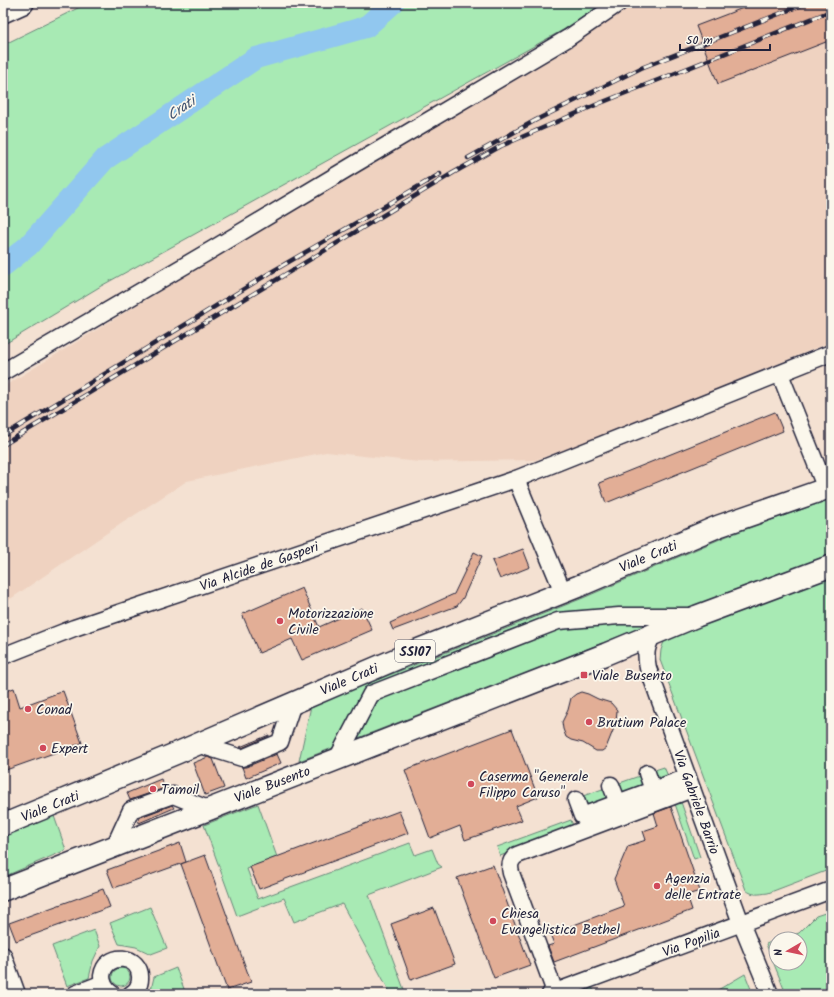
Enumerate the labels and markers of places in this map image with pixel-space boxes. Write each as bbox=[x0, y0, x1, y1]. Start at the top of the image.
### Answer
place label: Motorizzazione Civile bbox=[288, 603, 374, 641]
marker: Motorizzazione Civile bbox=[275, 616, 285, 626]
place label: Viale Busento bbox=[592, 665, 672, 687]
marker: Viale Busento bbox=[579, 670, 589, 680]
place label: Conad bbox=[36, 699, 73, 721]
marker: Conad bbox=[23, 704, 33, 714]
place label: Brutium Palace bbox=[597, 712, 687, 734]
marker: Brutium Palace bbox=[584, 717, 594, 727]
place label: Expert bbox=[51, 738, 89, 760]
marker: Expert bbox=[38, 743, 48, 753]
place label: Caserma "Generale Filippo Caruso" bbox=[479, 766, 589, 804]
place label: Tamoil bbox=[161, 779, 200, 801]
marker: Caserma "Generale Filippo Caruso" bbox=[466, 779, 476, 789]
marker: Tamoil bbox=[148, 784, 158, 794]
place label: Agenzia delle Entrate bbox=[665, 868, 742, 906]
marker: Agenzia delle Entrate bbox=[652, 881, 662, 891]
place label: Chiesa Evangelistica Bethel bbox=[501, 903, 620, 941]
marker: Chiesa Evangelistica Bethel bbox=[488, 916, 498, 926]

